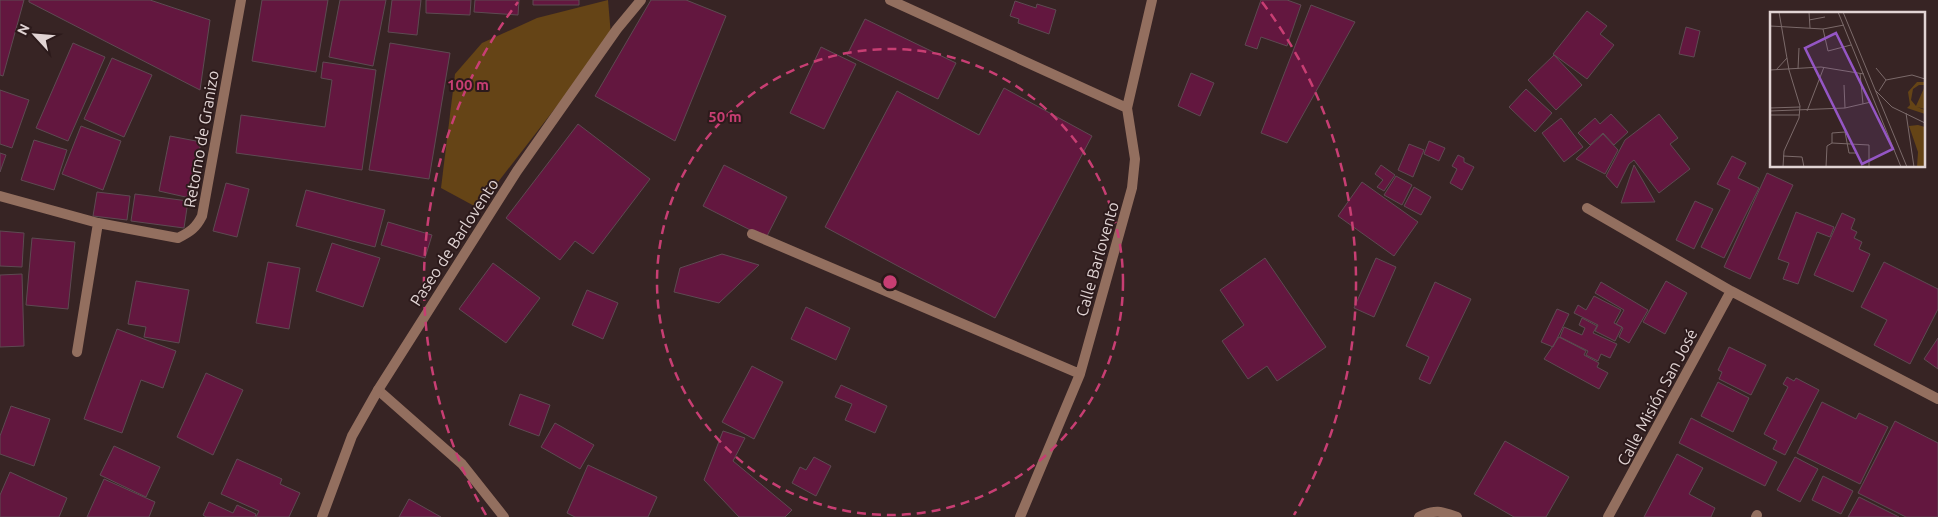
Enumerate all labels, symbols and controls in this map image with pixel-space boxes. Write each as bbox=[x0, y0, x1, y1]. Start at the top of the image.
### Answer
north arrow bbox=[10, 10, 60, 60]
inset map bbox=[1770, 12, 1926, 168]
text: N bbox=[14, 21, 33, 38]
street label: Retorno de Granizo bbox=[180, 69, 222, 209]
text: 100 m bbox=[447, 76, 489, 93]
text: 50 m bbox=[708, 108, 742, 125]
street label: Paseo de Barlovento bbox=[406, 175, 502, 309]
street label: Calle Barlovento bbox=[1072, 200, 1122, 318]
centre of rings bbox=[881, 273, 899, 291]
street label: Calle Misión San José bbox=[1613, 326, 1701, 468]

